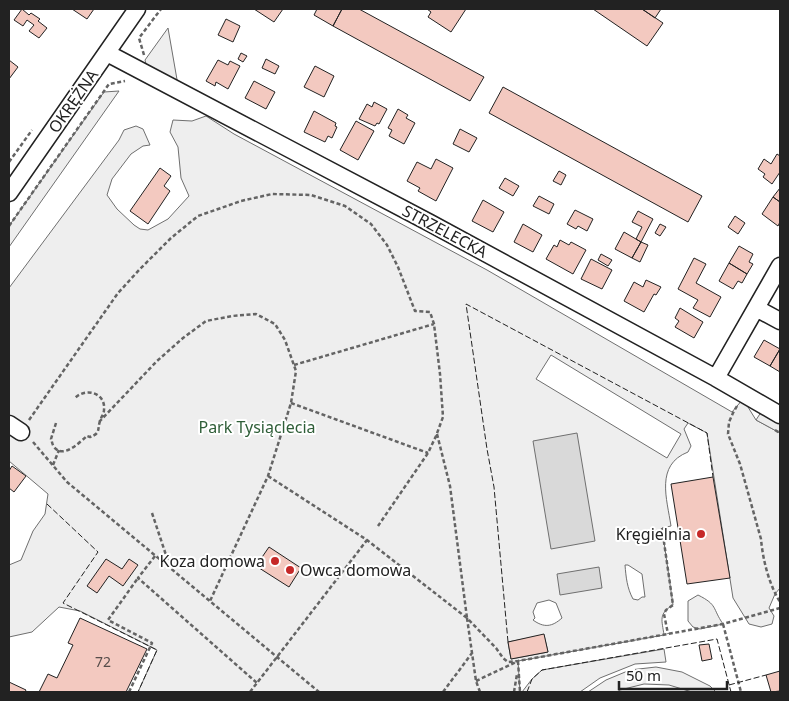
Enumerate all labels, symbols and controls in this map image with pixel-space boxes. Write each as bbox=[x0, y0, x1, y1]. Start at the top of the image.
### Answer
street label: OKRĘŻNA bbox=[43, 64, 103, 137]
street label: STRZELECKA bbox=[399, 199, 492, 263]
park label: Park Tysiąclecia bbox=[198, 416, 316, 438]
place label: Kręgielnia bbox=[616, 523, 691, 545]
marker: Kręgielnia bbox=[695, 528, 707, 540]
place label: Koza domowa bbox=[160, 550, 265, 572]
marker: Koza domowa bbox=[269, 555, 281, 567]
place label: Owca domowa bbox=[300, 559, 411, 581]
marker: Owca domowa bbox=[284, 564, 296, 576]
house number: 72 bbox=[95, 652, 111, 671]
scale bar bbox=[619, 658, 726, 690]
text: 50 m bbox=[626, 665, 661, 685]

